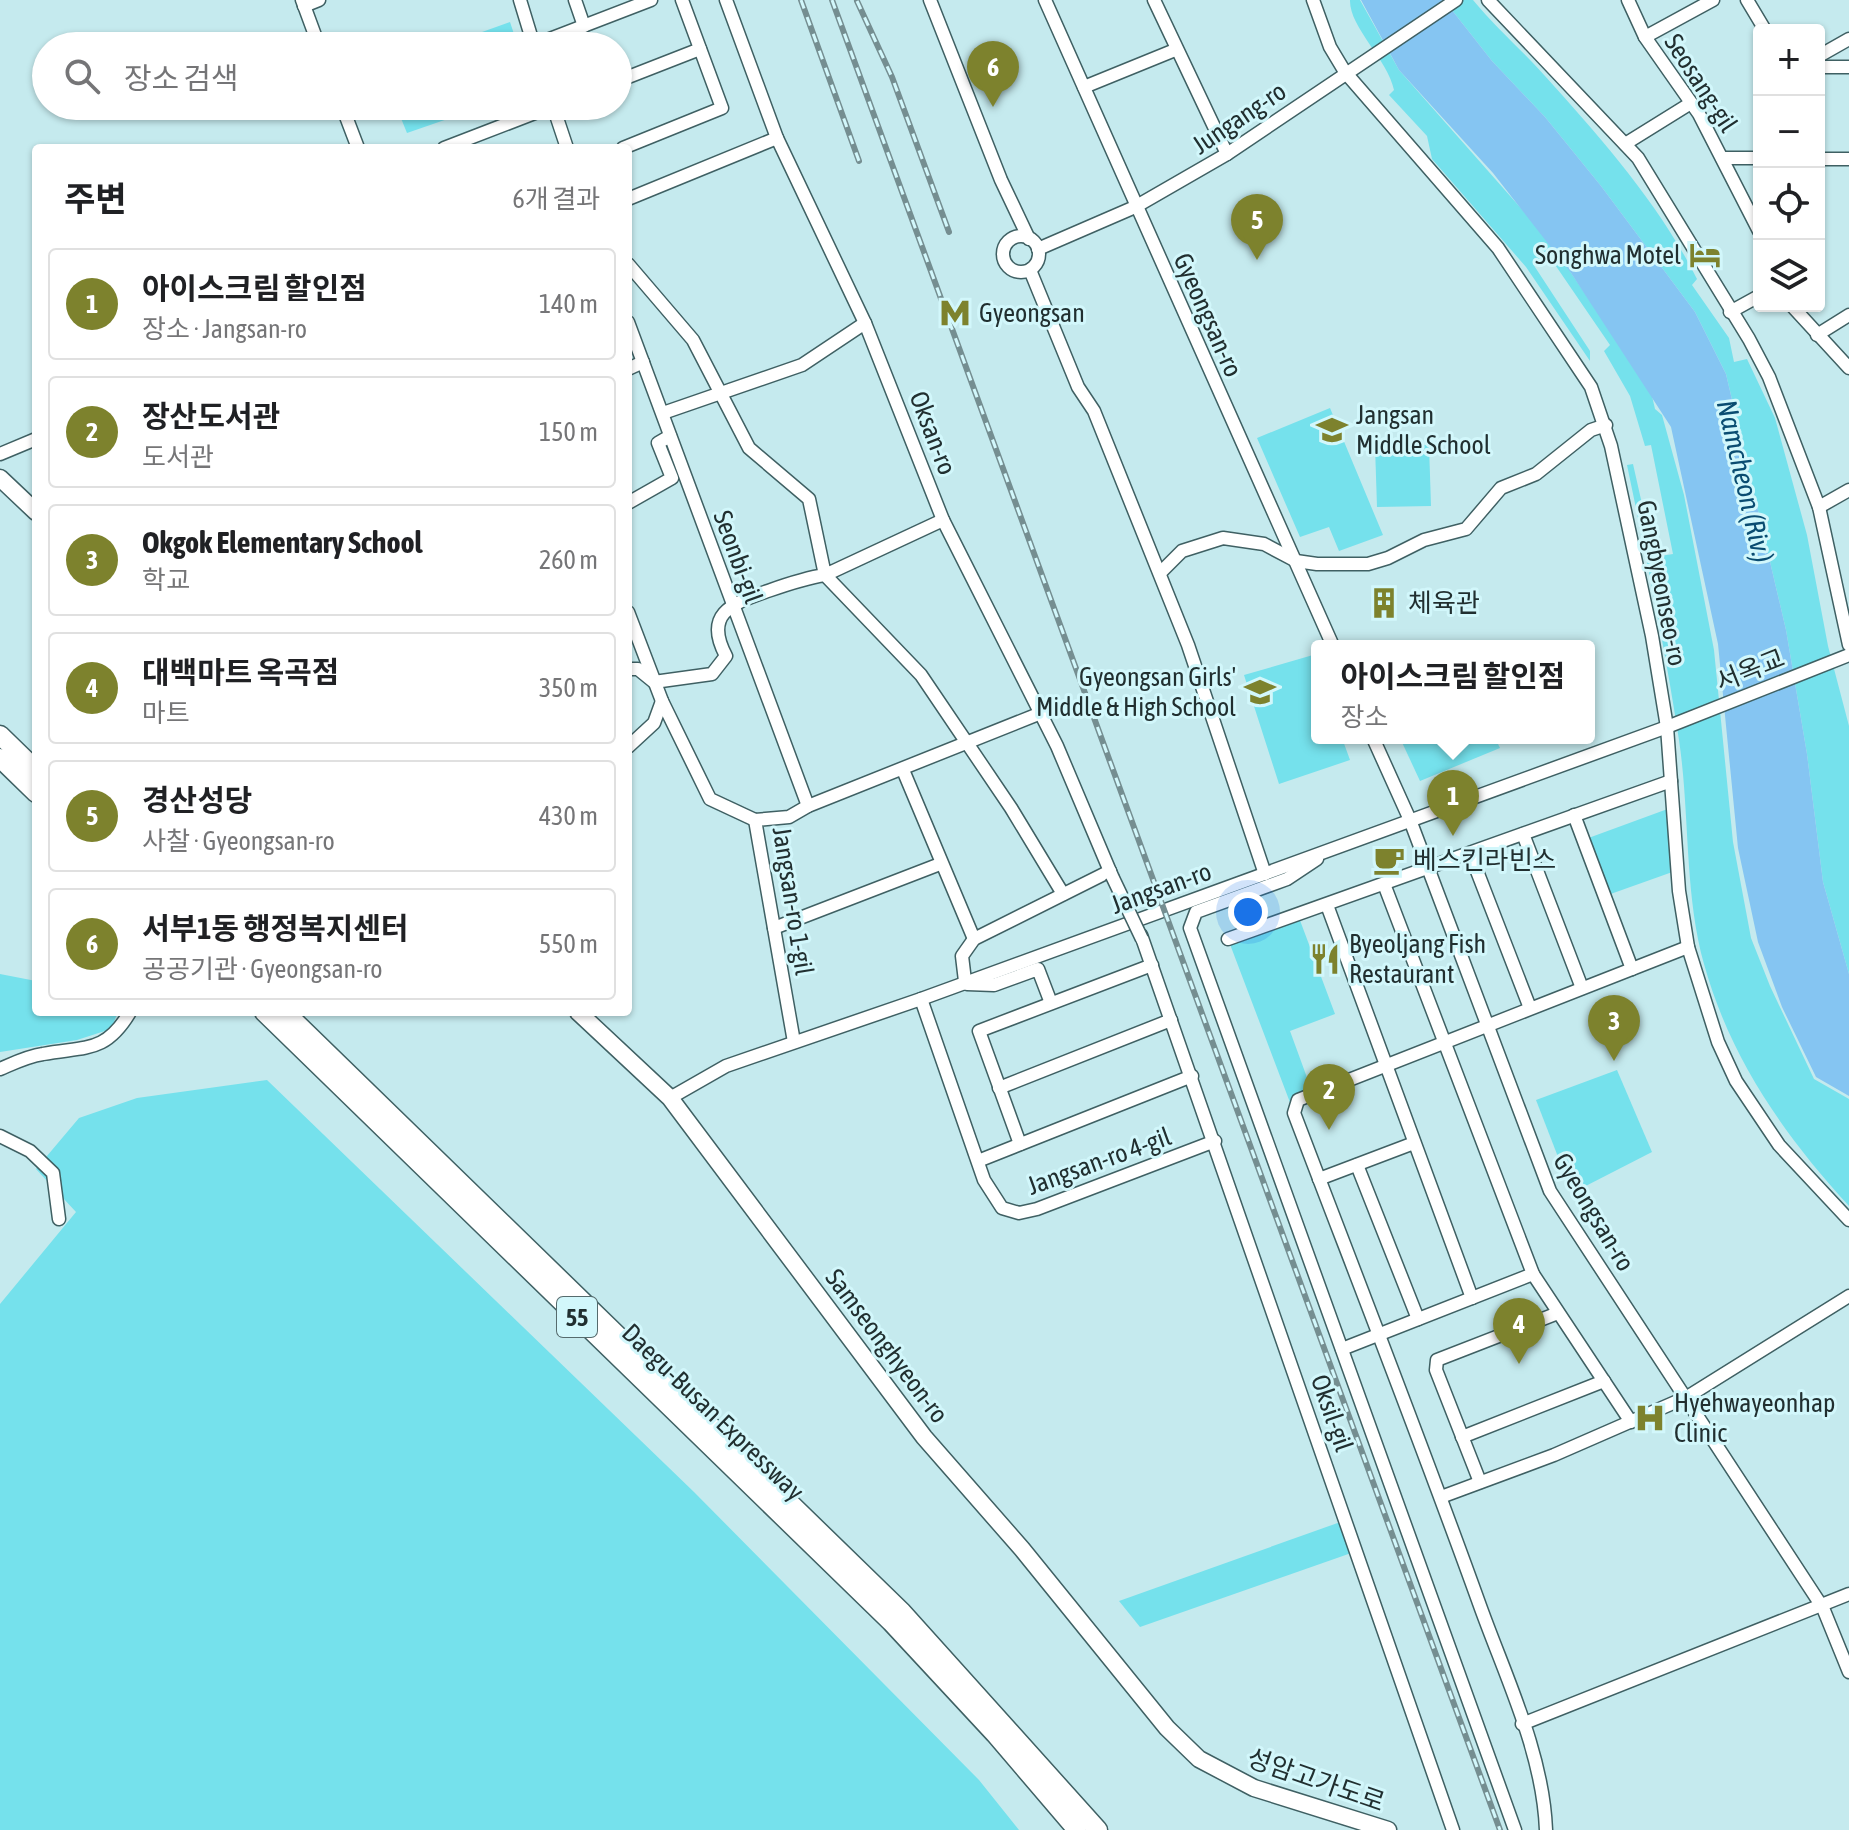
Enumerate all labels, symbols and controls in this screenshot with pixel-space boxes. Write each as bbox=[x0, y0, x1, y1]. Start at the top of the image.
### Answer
map controls bbox=[1753, 24, 1825, 312]
button: + bbox=[1753, 24, 1825, 96]
street label: Seosang-gil bbox=[1658, 29, 1744, 138]
search box bbox=[32, 32, 632, 120]
pin: 6 bbox=[967, 41, 1019, 107]
icon: search bbox=[60, 54, 104, 98]
text: 장소 검색 bbox=[124, 61, 239, 95]
street label: Jungang-ro bbox=[1186, 76, 1292, 160]
button: − bbox=[1753, 96, 1825, 168]
button: locate bbox=[1753, 168, 1825, 240]
text: 주변 bbox=[64, 179, 127, 218]
text: 6개 결과 bbox=[512, 184, 600, 214]
pin: 5 bbox=[1231, 194, 1283, 260]
hotel icon: Songhwa Motel bbox=[1688, 238, 1722, 272]
place label: Songhwa Motel bbox=[1535, 240, 1681, 270]
button: layers bbox=[1753, 240, 1825, 312]
street label: Gyeongsan-ro bbox=[1167, 249, 1249, 381]
text: 아이스크림 할인점 bbox=[142, 271, 367, 305]
text: 1 bbox=[86, 289, 98, 319]
text: 140 m bbox=[539, 289, 598, 319]
metro station icon: Gyeongsan bbox=[938, 296, 972, 330]
place label: Gyeongsan bbox=[979, 298, 1085, 328]
text: 장소 · Jangsan-ro bbox=[142, 314, 307, 344]
street label: Oksan-ro bbox=[903, 387, 963, 479]
water label: Namcheon (Riv.) bbox=[1711, 397, 1779, 565]
text: 장산도서관 bbox=[142, 399, 280, 433]
place label: Jangsan Middle School bbox=[1356, 400, 1491, 460]
school or university icon: Jangsan Middle School bbox=[1315, 413, 1349, 447]
text: 2 bbox=[86, 417, 98, 447]
text: 150 m bbox=[539, 417, 598, 447]
text: 도서관 bbox=[142, 442, 214, 472]
street label: Gangbyeonseo-ro bbox=[1631, 498, 1693, 668]
street label: Seonbi-gil bbox=[707, 507, 769, 607]
text: Okgok Elementary School bbox=[142, 525, 423, 559]
text: 3 bbox=[86, 545, 98, 575]
text: 260 m bbox=[539, 545, 598, 575]
text: 학교 bbox=[142, 565, 190, 595]
building icon: 체육관 bbox=[1367, 586, 1401, 620]
place label: 체육관 bbox=[1408, 588, 1480, 618]
popup bbox=[1311, 640, 1595, 744]
street label: 서옥교 bbox=[1711, 643, 1789, 697]
text: 대백마트 옥곡점 bbox=[142, 655, 339, 689]
text: 아이스크림 할인점 bbox=[1341, 659, 1565, 693]
place label: Gyeongsan Girls' Middle & High School bbox=[1036, 662, 1236, 722]
text: 4 bbox=[86, 673, 98, 703]
text: 350 m bbox=[539, 673, 598, 703]
school or university icon: Gyeongsan Girls' Middle & High School bbox=[1243, 675, 1277, 709]
text: 마트 bbox=[142, 698, 190, 728]
text: 장소 bbox=[1341, 702, 1388, 732]
pin: 1 bbox=[1427, 770, 1479, 836]
text: 경산성당 bbox=[142, 783, 252, 817]
text: 5 bbox=[86, 801, 98, 831]
text: 430 m bbox=[539, 801, 598, 831]
street label: Jangsan-ro 1-gil bbox=[766, 825, 820, 977]
text: 사찰 · Gyeongsan-ro bbox=[142, 826, 335, 856]
cafe icon: 베스킨라빈스 bbox=[1372, 843, 1406, 877]
place label: 베스킨라빈스 bbox=[1413, 845, 1557, 875]
street label: Jangsan-ro bbox=[1107, 856, 1215, 920]
your location bbox=[1228, 892, 1268, 932]
text: 서부1동 행정복지센터 bbox=[142, 911, 409, 945]
text: 6 bbox=[86, 929, 98, 959]
text: 550 m bbox=[539, 929, 598, 959]
place label: Byeoljang Fish Restaurant bbox=[1349, 929, 1486, 989]
restaurant icon: Byeoljang Fish Restaurant bbox=[1308, 942, 1342, 976]
text: 공공기관 · Gyeongsan-ro bbox=[142, 954, 383, 984]
pin: 3 bbox=[1588, 995, 1640, 1061]
pin: 2 bbox=[1303, 1064, 1355, 1130]
street label: Jangsan-ro 4-gil bbox=[1023, 1121, 1175, 1201]
street label: Gyeongsan-ro bbox=[1547, 1148, 1641, 1276]
street label: Samseonghyeon-ro bbox=[819, 1263, 955, 1429]
road number: 55 bbox=[557, 1297, 597, 1337]
pin: 4 bbox=[1493, 1298, 1545, 1364]
street label: Daegu-Busan Expressway bbox=[616, 1318, 810, 1507]
street label: Oksil-gil bbox=[1305, 1371, 1359, 1455]
place label: Hyehwayeonhap Clinic bbox=[1674, 1388, 1835, 1448]
hospital icon: Hyehwayeonhap Clinic bbox=[1633, 1401, 1667, 1435]
street label: 성암고가도로 bbox=[1243, 1742, 1389, 1818]

